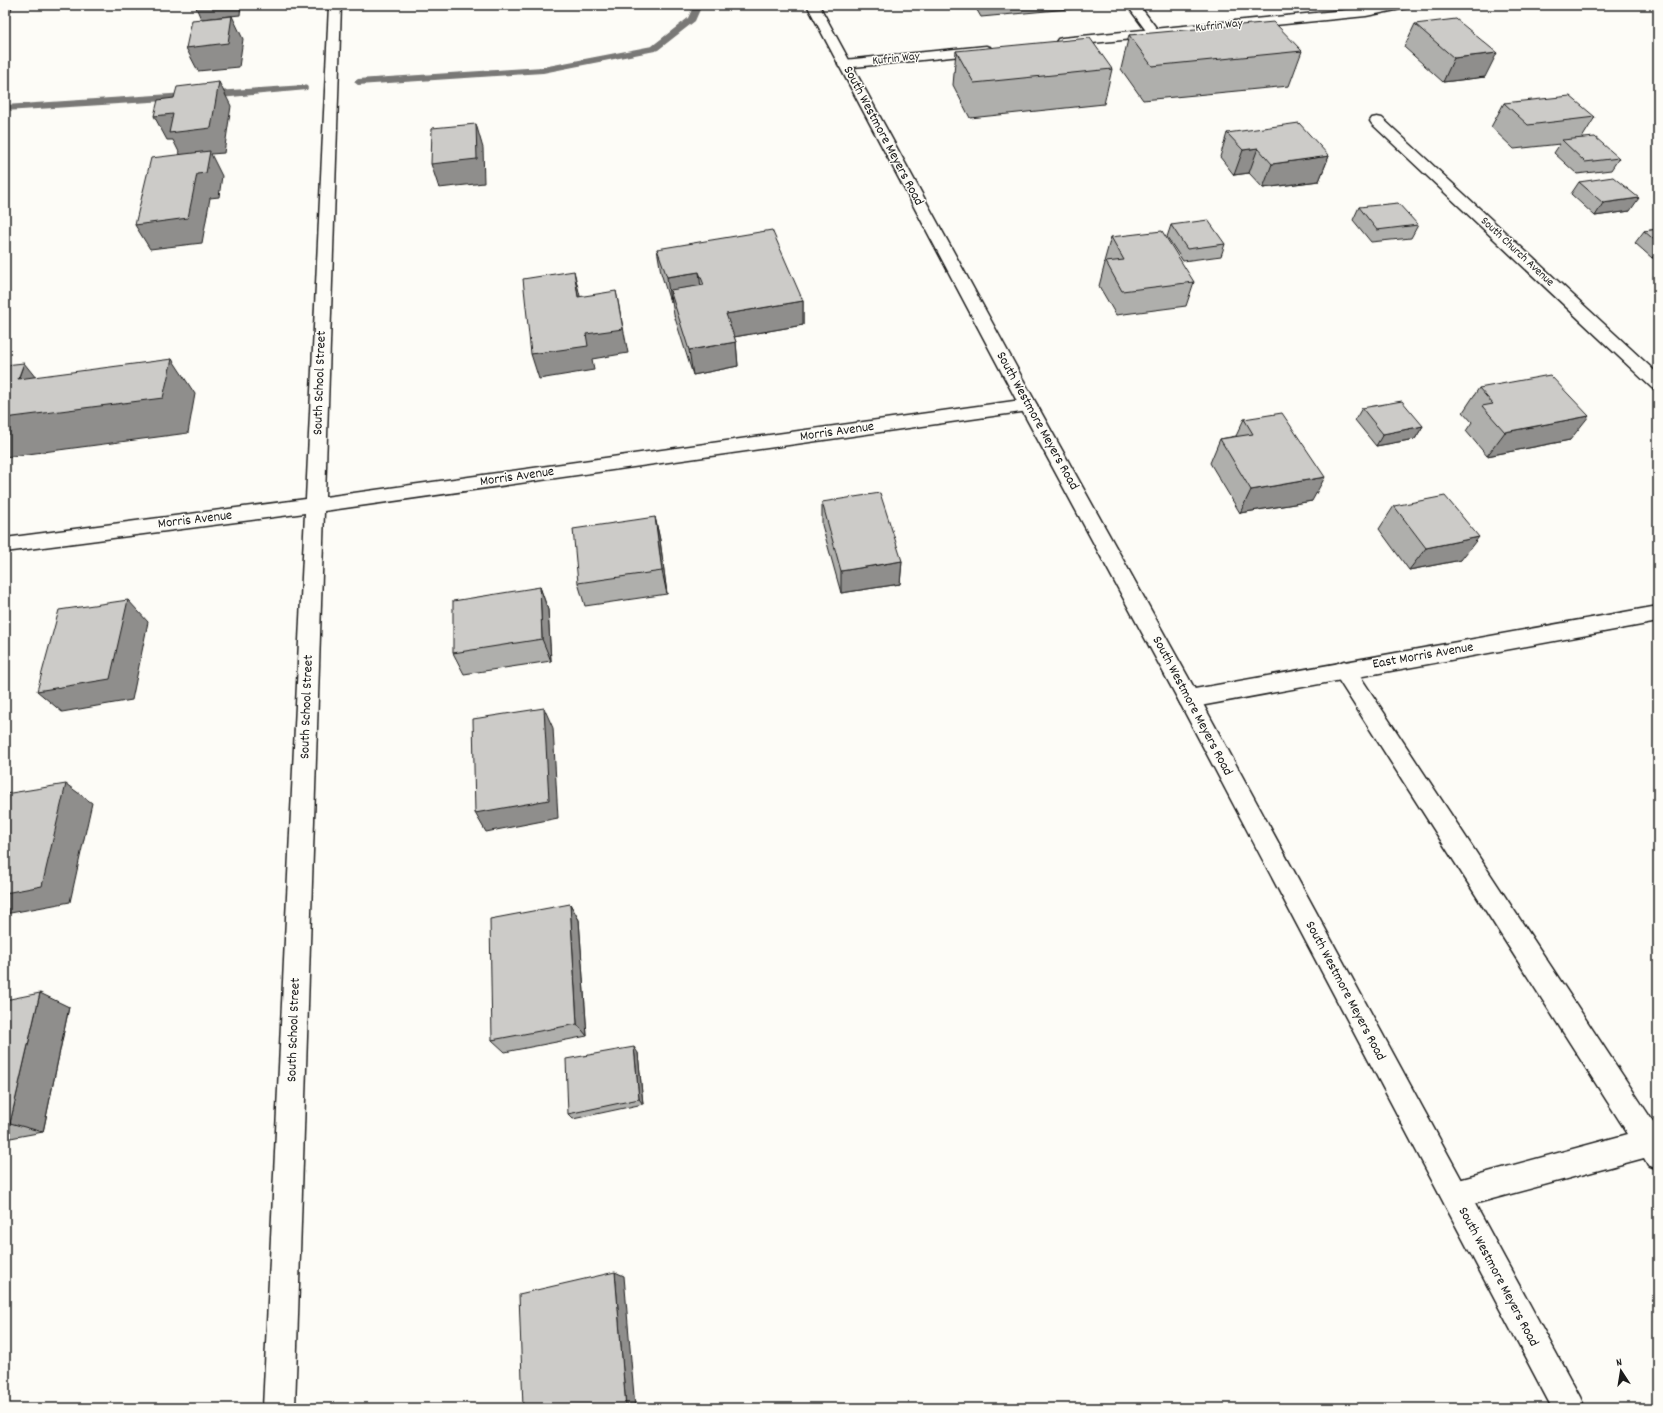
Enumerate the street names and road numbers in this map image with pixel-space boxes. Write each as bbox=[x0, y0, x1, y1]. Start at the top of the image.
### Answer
street label: Kufrin Way bbox=[1195, 15, 1245, 37]
street label: Kufrin Way bbox=[872, 48, 922, 70]
street label: South Westmore Meyers Road bbox=[838, 63, 928, 209]
street label: South Church Avenue bbox=[1476, 213, 1558, 291]
street label: South School Street bbox=[308, 330, 332, 436]
street label: South Westmore Meyers Road bbox=[991, 348, 1083, 494]
street label: Morris Avenue bbox=[799, 417, 875, 447]
street label: Morris Avenue bbox=[479, 462, 555, 492]
street label: Morris Avenue bbox=[157, 506, 233, 534]
street label: South Westmore Meyers Road bbox=[1147, 633, 1237, 779]
street label: East Morris Avenue bbox=[1371, 637, 1475, 675]
street label: South School Street bbox=[295, 654, 319, 760]
street label: South Westmore Meyers Road bbox=[1300, 918, 1390, 1064]
street label: South School Street bbox=[282, 977, 306, 1083]
street label: South Westmore Meyers Road bbox=[1453, 1204, 1543, 1350]

